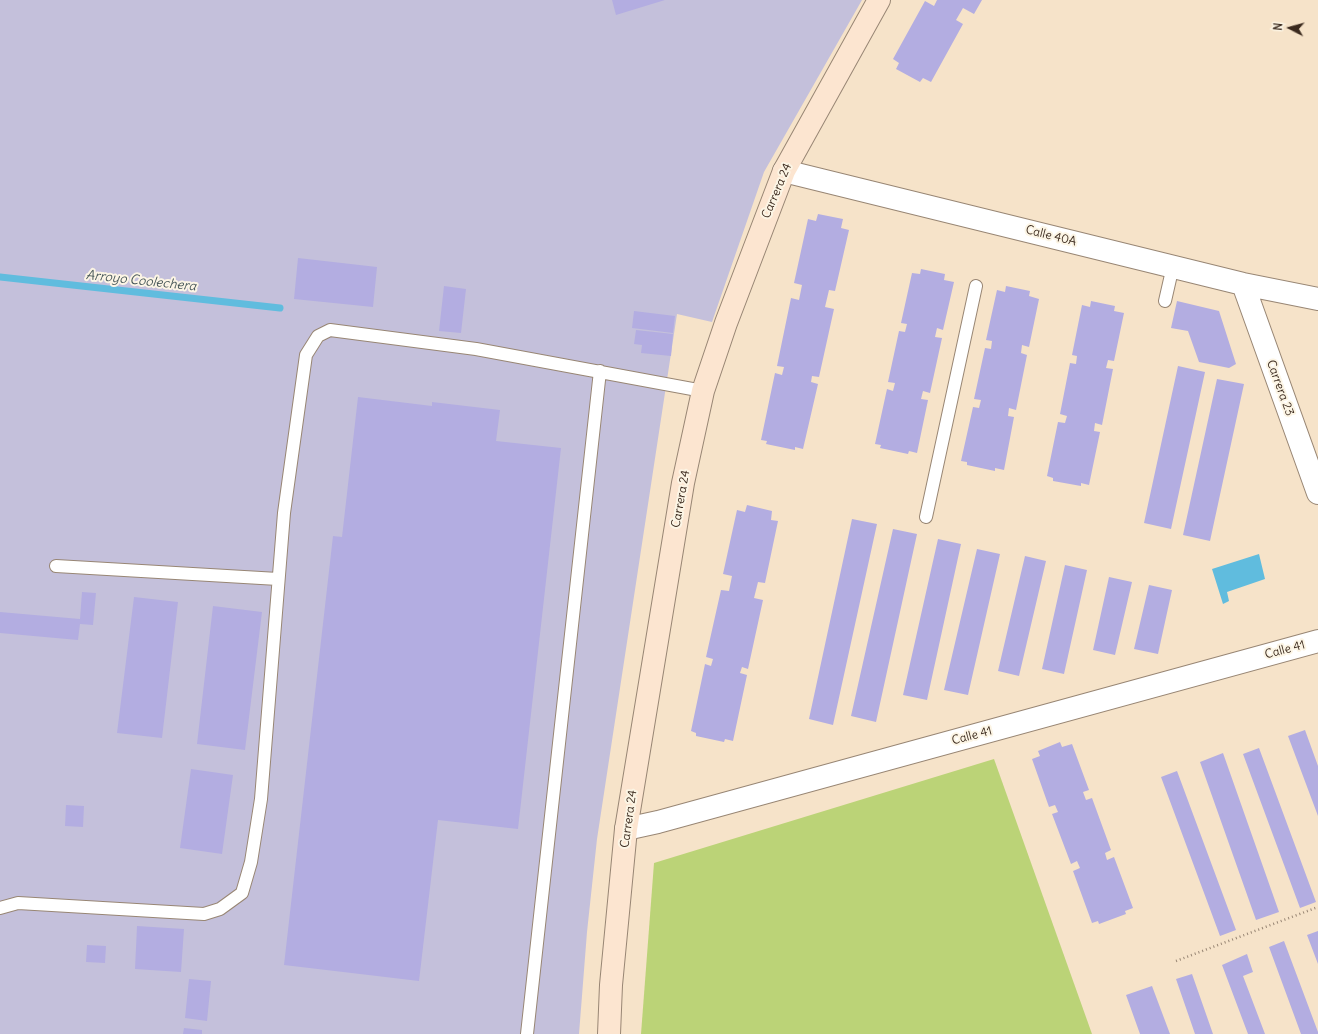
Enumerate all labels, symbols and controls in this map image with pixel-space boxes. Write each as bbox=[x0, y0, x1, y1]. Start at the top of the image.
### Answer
north arrow bbox=[1270, 8, 1310, 48]
text: N bbox=[1271, 22, 1285, 31]
street label: Carrera 24 bbox=[759, 161, 795, 221]
street label: Calle 40A bbox=[1024, 223, 1078, 249]
water label: Arroyo Coolechera bbox=[85, 267, 197, 295]
street label: Carrera 23 bbox=[1263, 358, 1297, 418]
street label: Carrera 24 bbox=[669, 469, 693, 529]
street label: Calle 41 bbox=[1263, 638, 1307, 662]
street label: Calle 41 bbox=[950, 724, 994, 748]
street label: Carrera 24 bbox=[618, 789, 640, 849]

